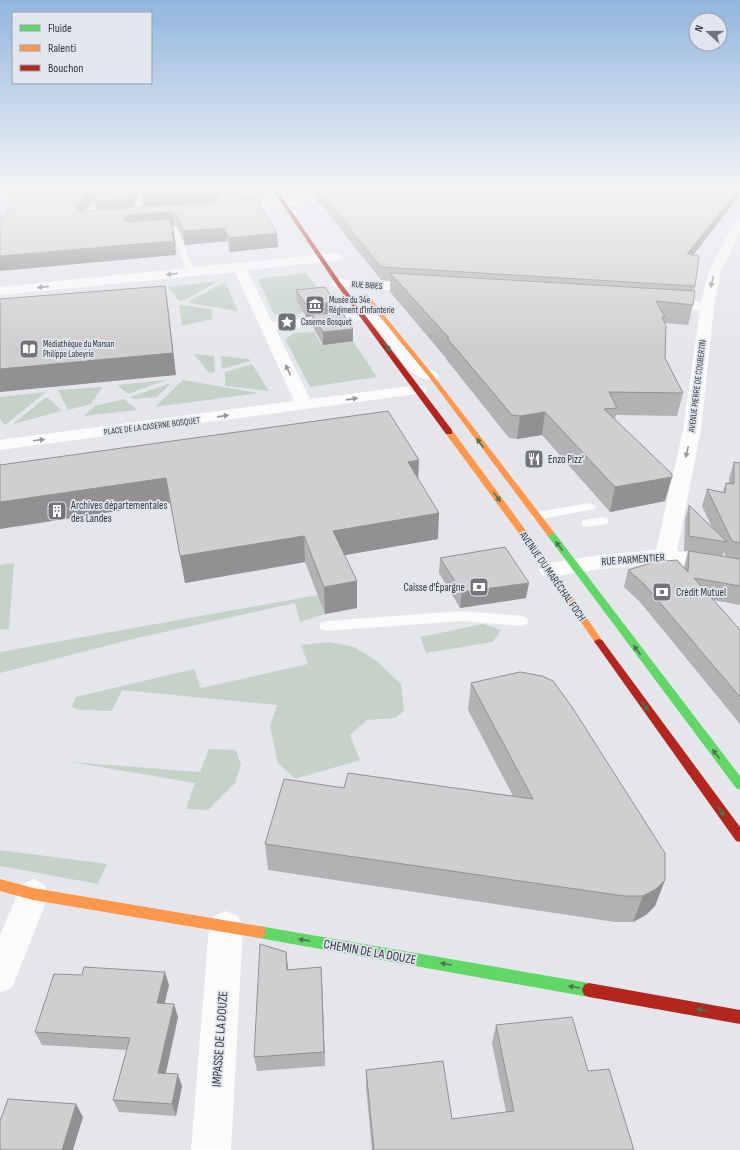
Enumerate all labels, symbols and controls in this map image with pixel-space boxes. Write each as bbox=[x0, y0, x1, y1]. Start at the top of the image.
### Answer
legend bbox=[12, 12, 152, 84]
north arrow bbox=[688, 12, 728, 52]
text: Fluide bbox=[48, 21, 72, 36]
text: N bbox=[692, 23, 706, 34]
text: Ralenti bbox=[48, 41, 76, 56]
text: Bouchon bbox=[48, 61, 83, 76]
one-way arrow bbox=[166, 271, 178, 277]
one-way arrow bbox=[709, 276, 715, 288]
street label: RUE BIBES bbox=[351, 279, 383, 292]
one-way arrow bbox=[36, 284, 49, 290]
museum icon: Musée du 34e Régiment d'Infanterie bbox=[304, 294, 326, 316]
place label: Musée du 34e Régiment d'Infanterie bbox=[329, 295, 395, 316]
place icon: Caserne Bosquet bbox=[276, 311, 298, 333]
place label: Caserne Bosquet bbox=[301, 317, 352, 328]
library icon: Médiathèque du Marsan Philippe Labeyrie bbox=[18, 338, 40, 360]
place label: Médiathèque du Marsan Philippe Labeyrie bbox=[43, 339, 114, 360]
street label: AVENUE PIERRE DE COUBERTIN bbox=[686, 339, 709, 434]
one-way arrow bbox=[382, 342, 391, 353]
one-way arrow bbox=[285, 364, 291, 375]
one-way arrow bbox=[346, 396, 358, 402]
one-way arrow bbox=[217, 413, 229, 419]
street label: PLACE DE LA CASERNE BOSQUET bbox=[103, 415, 201, 438]
one-way arrow bbox=[33, 437, 45, 443]
one-way arrow bbox=[476, 438, 484, 449]
one-way arrow bbox=[684, 446, 690, 458]
restaurant icon: Enzo Pizz' bbox=[523, 448, 545, 470]
place label: Enzo Pizz' bbox=[548, 453, 584, 466]
one-way arrow bbox=[493, 492, 501, 502]
place label: Archives départementales des Landes bbox=[70, 499, 167, 525]
building icon: Archives départementales des Landes bbox=[46, 500, 68, 522]
street label: AVENUE DU MARÉCHAL FOCH bbox=[516, 528, 588, 624]
one-way arrow bbox=[555, 541, 564, 552]
street label: RUE PARMENTIER bbox=[601, 551, 665, 568]
bank icon: Caisse d'Épargne bbox=[468, 576, 490, 598]
place label: Caisse d'Épargne bbox=[404, 581, 465, 594]
bank icon: Crédit Mutuel bbox=[651, 581, 673, 603]
place label: Crédit Mutuel bbox=[676, 586, 726, 599]
one-way arrow bbox=[633, 645, 642, 656]
one-way arrow bbox=[641, 700, 650, 711]
one-way arrow bbox=[712, 748, 721, 759]
one-way arrow bbox=[717, 806, 725, 816]
street label: CHEMIN DE LA DOUZE bbox=[322, 936, 417, 968]
one-way arrow bbox=[298, 937, 310, 943]
one-way arrow bbox=[440, 961, 452, 967]
one-way arrow bbox=[568, 984, 580, 990]
street label: IMPASSE DE LA DOUZE bbox=[209, 991, 231, 1087]
one-way arrow bbox=[696, 1007, 708, 1013]

